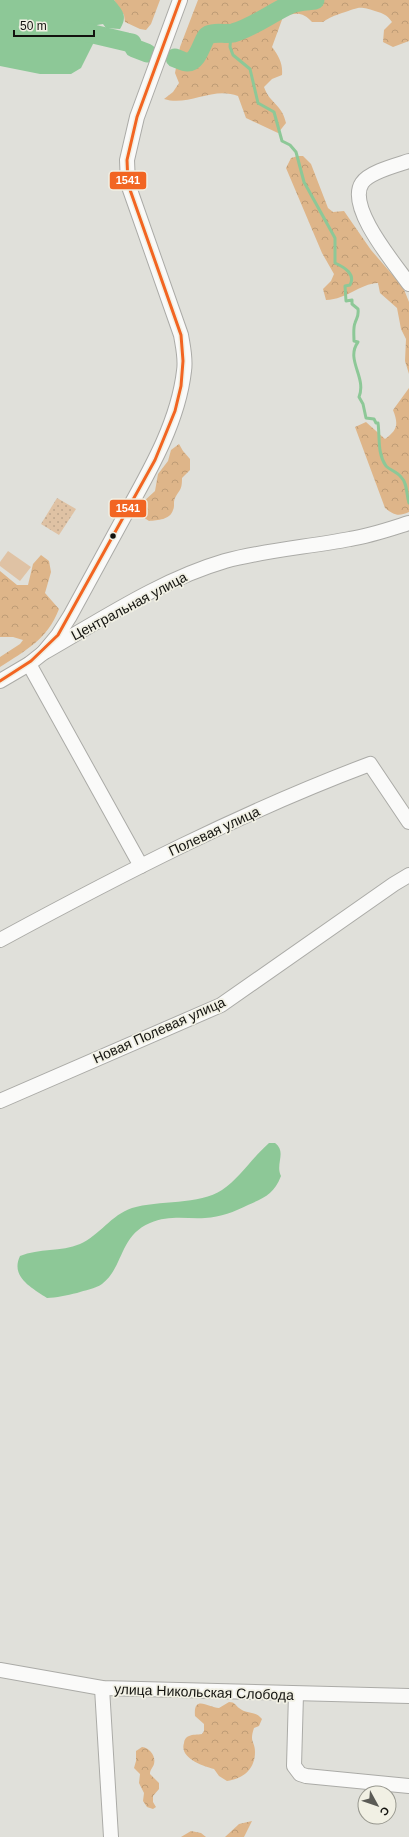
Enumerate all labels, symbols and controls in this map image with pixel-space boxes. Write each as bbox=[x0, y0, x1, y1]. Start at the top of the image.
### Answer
scale bar bbox=[14, 12, 94, 38]
text: 50 m bbox=[20, 19, 47, 33]
line badge: 1541 bbox=[109, 171, 147, 190]
text: 1541 bbox=[116, 174, 140, 186]
line badge: 1541 bbox=[109, 499, 147, 518]
text: 1541 bbox=[116, 502, 140, 514]
unlabelled marker bbox=[108, 531, 118, 541]
street label: Центральная улица bbox=[68, 569, 190, 643]
street label: Полевая улица bbox=[166, 803, 262, 859]
street label: Новая Полевая улица bbox=[90, 994, 228, 1066]
street label: улица Никольская Слобода bbox=[114, 1681, 294, 1703]
north arrow bbox=[357, 1785, 397, 1825]
text: С bbox=[377, 1805, 392, 1818]

